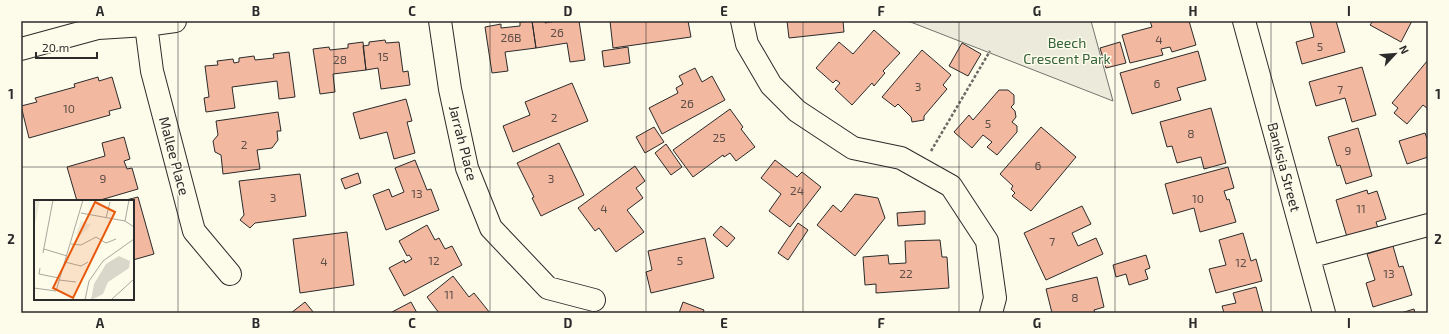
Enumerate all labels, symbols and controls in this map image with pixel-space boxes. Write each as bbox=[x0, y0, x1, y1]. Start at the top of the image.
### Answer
text: A bbox=[96, 3, 105, 19]
text: B bbox=[252, 3, 260, 19]
text: C bbox=[408, 3, 416, 19]
text: D bbox=[564, 3, 573, 19]
text: E bbox=[720, 3, 728, 19]
text: F bbox=[877, 3, 885, 19]
text: G bbox=[1033, 3, 1041, 19]
text: H bbox=[1189, 3, 1198, 19]
text: I bbox=[1347, 3, 1351, 19]
house number: 26 bbox=[550, 25, 564, 39]
house number: 26B bbox=[500, 30, 522, 44]
house number: 4 bbox=[1155, 32, 1163, 46]
scale bar bbox=[36, 34, 97, 60]
park label: Beech Crescent Park bbox=[1023, 34, 1111, 67]
north arrow bbox=[1375, 34, 1415, 74]
house number: 5 bbox=[1317, 39, 1323, 53]
text: 20 m bbox=[42, 40, 69, 54]
text: N bbox=[1397, 43, 1412, 56]
house number: 15 bbox=[377, 49, 389, 63]
house number: 28 bbox=[333, 52, 347, 66]
house number: 6 bbox=[1154, 76, 1161, 90]
house number: 3 bbox=[915, 79, 921, 93]
house number: 7 bbox=[1337, 82, 1343, 96]
text: 1 bbox=[8, 86, 14, 102]
text: 1 bbox=[1435, 86, 1441, 102]
house number: 26 bbox=[680, 96, 694, 110]
house number: 10 bbox=[63, 101, 75, 115]
street label: Jarrah Place bbox=[446, 103, 481, 182]
house number: 2 bbox=[551, 110, 558, 124]
street label: Mallee Place bbox=[156, 115, 193, 197]
house number: 5 bbox=[985, 116, 991, 130]
street label: Banksia Street bbox=[1264, 120, 1305, 213]
house number: 8 bbox=[1187, 126, 1195, 140]
house number: 25 bbox=[712, 130, 726, 144]
house number: 2 bbox=[241, 137, 248, 151]
house number: 9 bbox=[1345, 143, 1352, 157]
house number: 6 bbox=[1035, 158, 1042, 172]
house number: 9 bbox=[100, 171, 107, 185]
house number: 3 bbox=[548, 171, 554, 185]
house number: 24 bbox=[790, 183, 804, 197]
house number: 13 bbox=[411, 186, 423, 200]
house number: 3 bbox=[270, 190, 276, 204]
house number: 10 bbox=[1192, 191, 1204, 205]
inset map bbox=[34, 200, 134, 300]
house number: 4 bbox=[600, 201, 608, 215]
house number: 11 bbox=[1356, 201, 1366, 215]
text: 2 bbox=[7, 231, 15, 247]
text: 2 bbox=[1434, 231, 1442, 247]
house number: 7 bbox=[1049, 234, 1055, 248]
house number: 12 bbox=[428, 253, 440, 267]
house number: 5 bbox=[677, 253, 683, 267]
house number: 4 bbox=[320, 254, 328, 268]
house number: 12 bbox=[1235, 255, 1247, 269]
house number: 22 bbox=[899, 266, 913, 280]
house number: 13 bbox=[1383, 266, 1395, 280]
house number: 11 bbox=[444, 287, 454, 301]
house number: 8 bbox=[1071, 290, 1079, 304]
text: A bbox=[96, 315, 105, 331]
text: B bbox=[252, 315, 260, 331]
text: C bbox=[408, 315, 416, 331]
text: D bbox=[564, 315, 573, 331]
text: E bbox=[720, 315, 728, 331]
text: F bbox=[877, 315, 885, 331]
text: G bbox=[1033, 315, 1041, 331]
text: H bbox=[1189, 315, 1198, 331]
text: I bbox=[1347, 315, 1351, 331]

